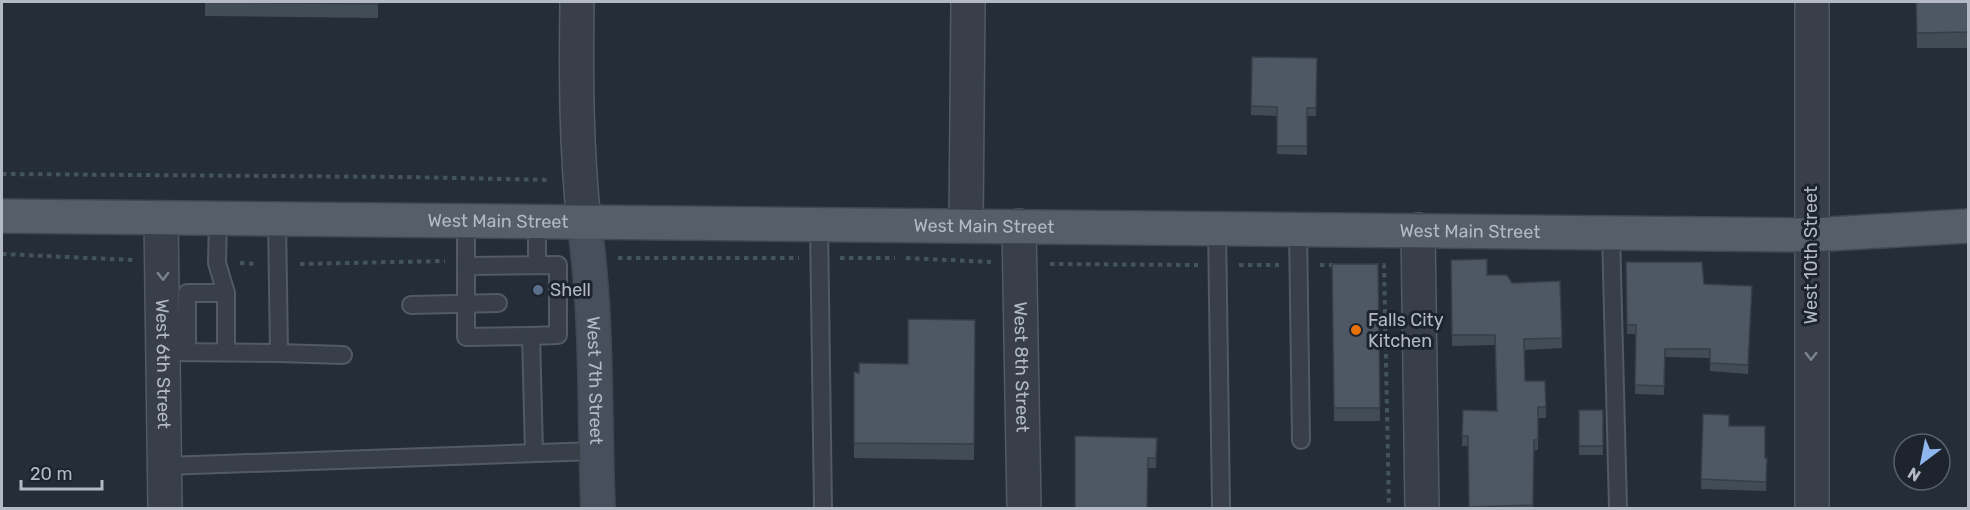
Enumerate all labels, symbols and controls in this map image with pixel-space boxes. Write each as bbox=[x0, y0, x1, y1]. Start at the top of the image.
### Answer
street label: West 10th Street bbox=[1800, 186, 1822, 324]
street label: West Main Street bbox=[427, 209, 568, 233]
street label: West Main Street bbox=[913, 215, 1054, 238]
street label: West Main Street bbox=[1399, 220, 1540, 243]
one-way arrow bbox=[156, 272, 169, 281]
place label: Shell bbox=[550, 279, 591, 301]
marker: Shell bbox=[531, 283, 545, 297]
street label: West 6th Street bbox=[151, 299, 175, 429]
street label: West 8th Street bbox=[1009, 301, 1034, 433]
place label: Falls City Kitchen bbox=[1368, 309, 1444, 352]
street label: West 7th Street bbox=[582, 316, 607, 445]
marker: Falls City Kitchen bbox=[1349, 323, 1363, 337]
one-way arrow bbox=[1805, 352, 1817, 361]
north arrow bbox=[1892, 432, 1952, 492]
scale bar bbox=[21, 453, 102, 491]
text: 20 m bbox=[30, 463, 72, 485]
text: N bbox=[1904, 463, 1924, 485]

